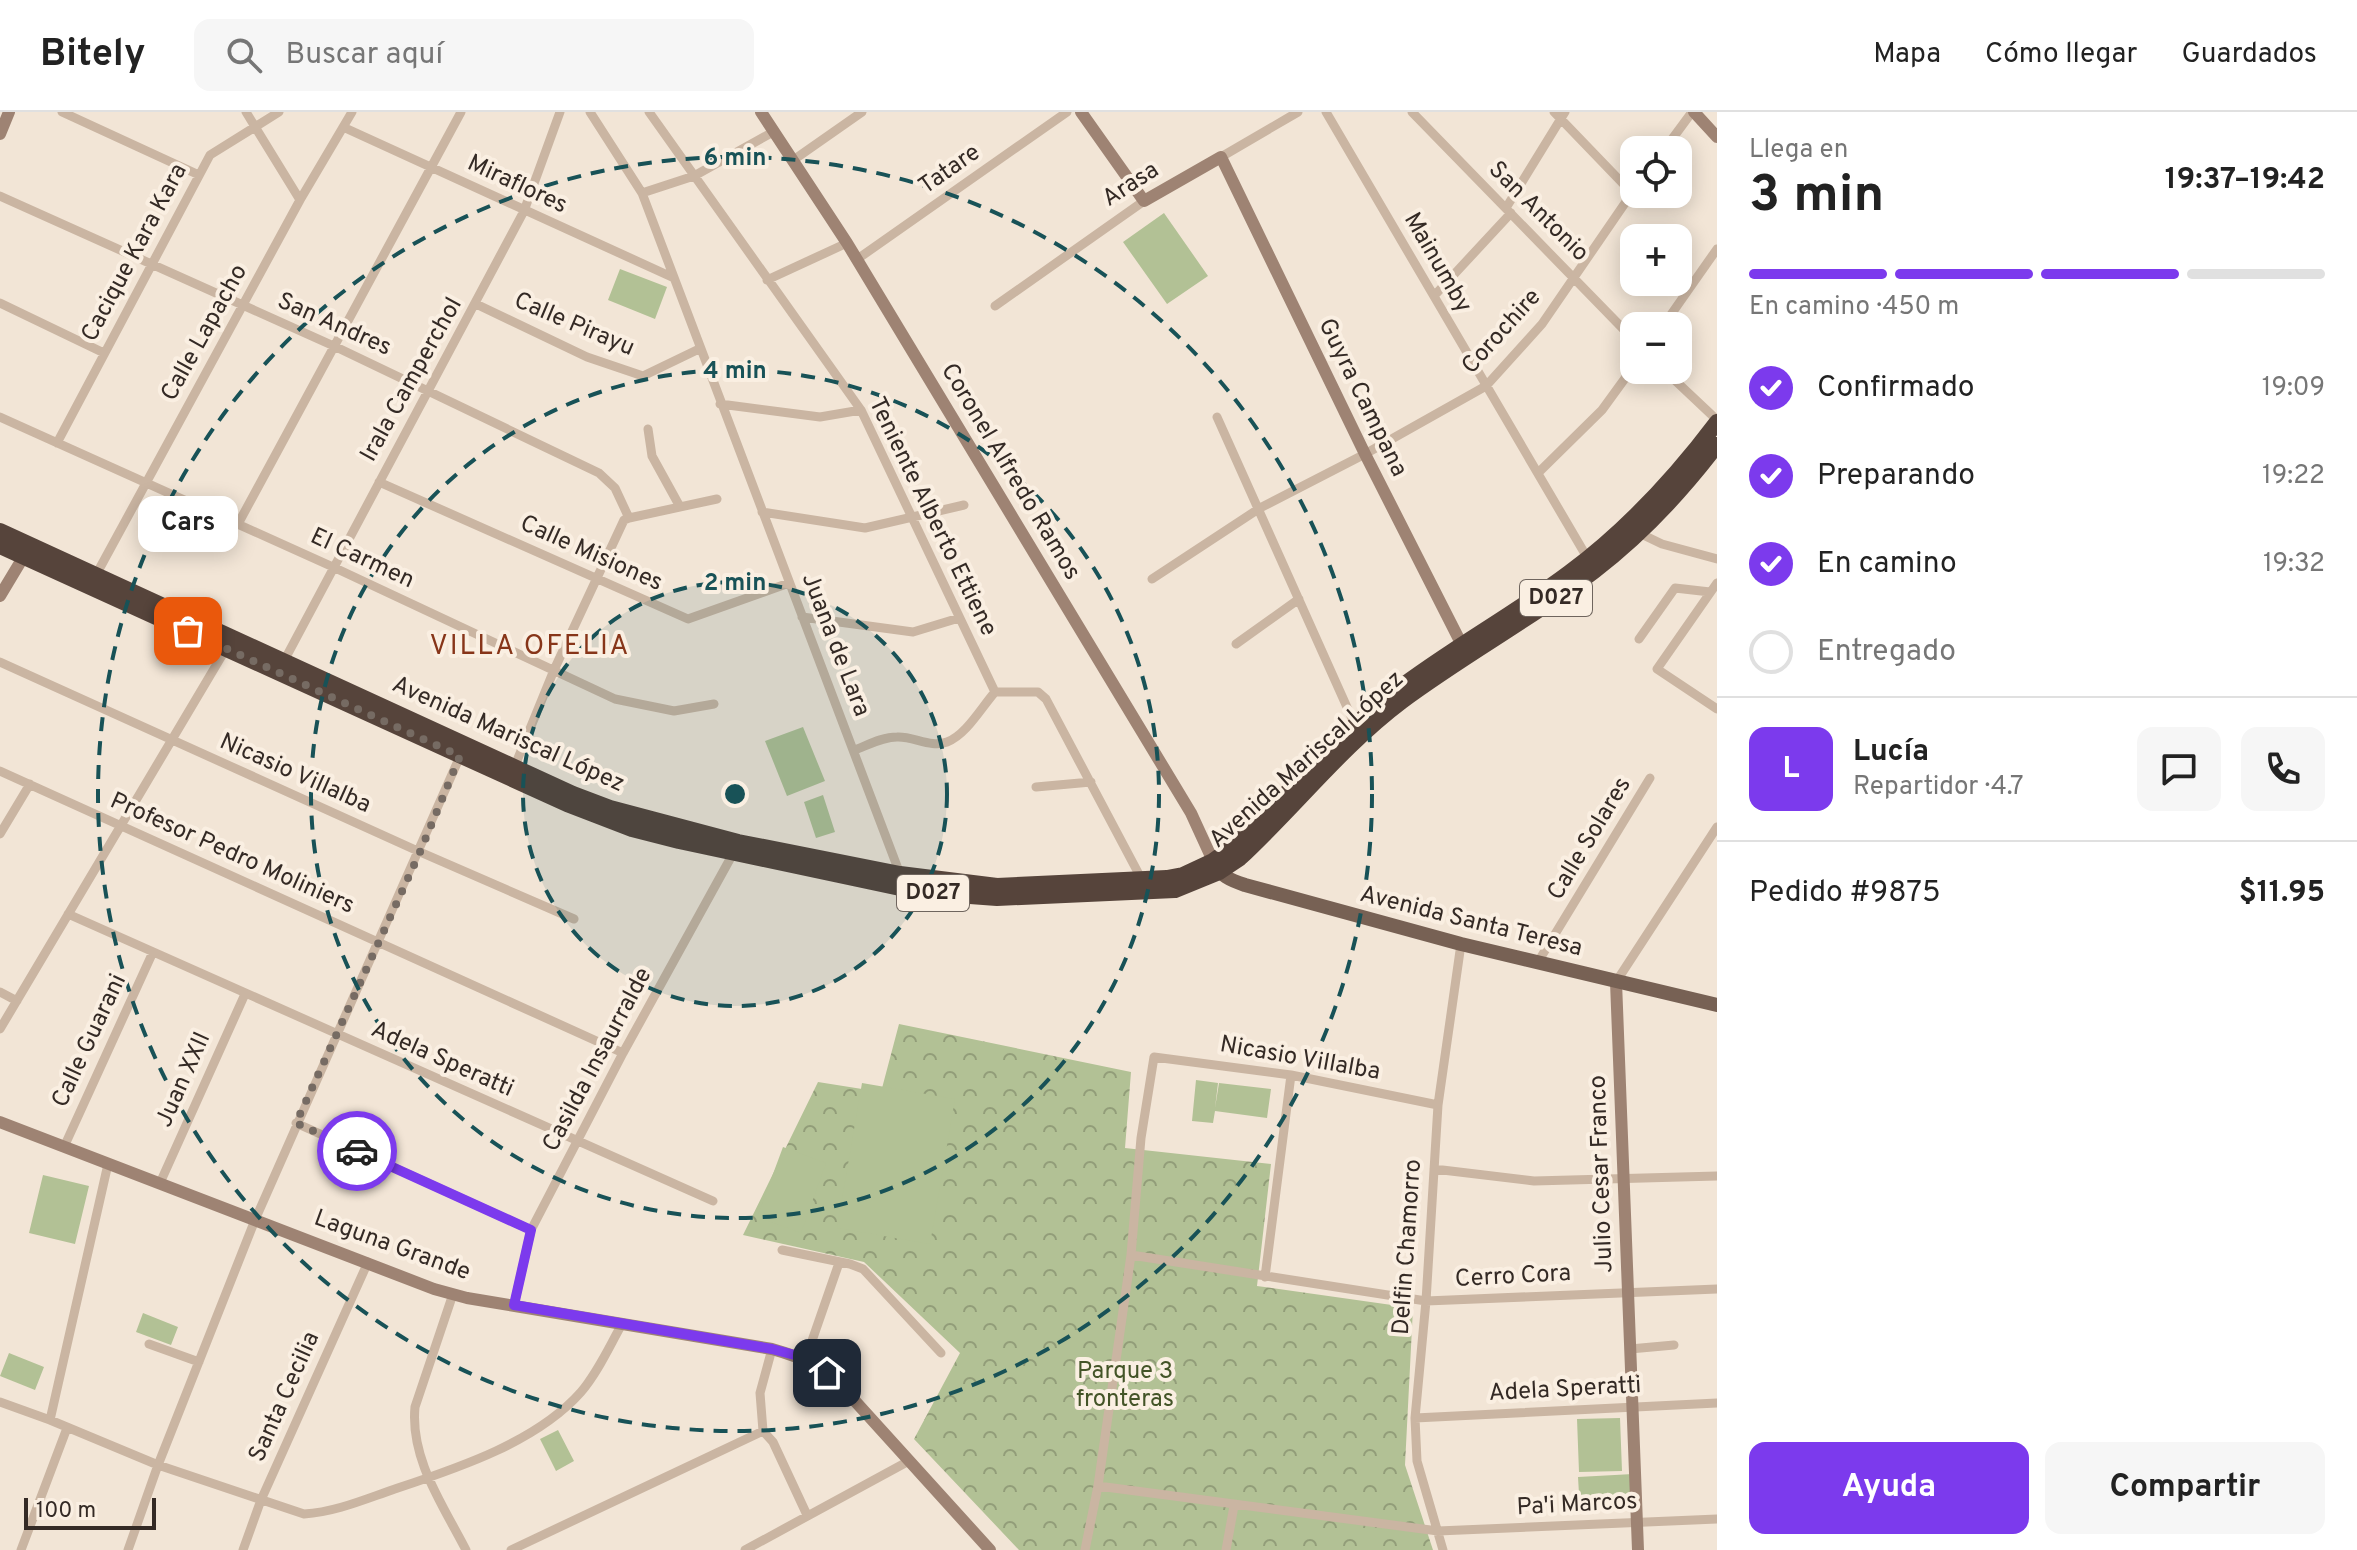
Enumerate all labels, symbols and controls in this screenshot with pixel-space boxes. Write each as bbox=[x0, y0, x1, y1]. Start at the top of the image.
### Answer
search box bbox=[194, 19, 754, 91]
text: Bitely bbox=[40, 31, 146, 80]
icon: search bbox=[222, 33, 266, 77]
text: Buscar aquí bbox=[286, 37, 443, 74]
text: Mapa bbox=[1873, 37, 1941, 73]
text: Cómo llegar bbox=[1985, 37, 2137, 73]
text: Guardados bbox=[2181, 37, 2317, 73]
text: Llega en bbox=[1749, 134, 1848, 167]
map controls bbox=[1620, 136, 1692, 384]
button: locate bbox=[1620, 136, 1692, 208]
street label: Tatare bbox=[913, 138, 987, 202]
text: 6 min bbox=[704, 144, 766, 174]
street label: Miraflores bbox=[462, 149, 572, 221]
street label: San Antonio bbox=[1481, 155, 1595, 269]
street label: Arasa bbox=[1097, 156, 1165, 214]
street label: Cacique Kara Kara bbox=[75, 159, 195, 347]
text: 19:37–19:42 bbox=[2165, 162, 2325, 199]
text: 3 min bbox=[1749, 164, 1884, 230]
street label: Mainumby bbox=[1396, 207, 1478, 319]
button: + bbox=[1620, 224, 1692, 296]
street label: Calle Lapacho bbox=[155, 259, 255, 407]
street label: Corochire bbox=[1456, 283, 1548, 381]
street label: Calle Pirayu bbox=[509, 286, 639, 364]
street label: San Andres bbox=[272, 287, 396, 363]
text: En camino · 450 m bbox=[1749, 291, 1959, 324]
street label: Irala Camperchol bbox=[354, 293, 470, 467]
button: − bbox=[1620, 312, 1692, 384]
street label: Guyra Campana bbox=[1311, 314, 1413, 482]
text: 4 min bbox=[703, 357, 767, 387]
street label: Coronel Alfredo Ramos bbox=[933, 358, 1087, 586]
icon: check bbox=[1749, 366, 1793, 410]
text: Confirmado bbox=[1817, 370, 1975, 407]
text: 19:09 bbox=[2262, 372, 2325, 405]
street label: Teniente Alberto Ettiene bbox=[861, 393, 1003, 641]
icon: check bbox=[1749, 454, 1793, 498]
text: Preparando bbox=[1817, 458, 1975, 495]
text: 19:22 bbox=[2262, 460, 2325, 493]
callout: Cars bbox=[138, 495, 238, 551]
text: Cars bbox=[161, 507, 215, 540]
street label: Calle Misiones bbox=[515, 509, 667, 599]
street label: El Carmen bbox=[305, 522, 419, 596]
icon: check bbox=[1749, 542, 1793, 586]
text: En camino bbox=[1817, 546, 1957, 583]
text: 19:32 bbox=[2263, 548, 2325, 581]
text: 2 min bbox=[704, 569, 766, 599]
street label: Juana de Lara bbox=[794, 569, 876, 721]
road number: D027 bbox=[1520, 580, 1592, 616]
pin bbox=[154, 597, 222, 665]
icon: bag bbox=[166, 609, 210, 653]
district label: VILLA OFELIA bbox=[430, 629, 631, 665]
text: Entregado bbox=[1817, 634, 1956, 671]
street label: Avenida Mariscal López bbox=[1204, 665, 1410, 855]
street label: Avenida Mariscal López bbox=[387, 670, 629, 800]
street label: Nicasio Villalba bbox=[215, 727, 375, 821]
button: chat bbox=[2137, 727, 2221, 811]
button: phone bbox=[2241, 727, 2325, 811]
text: Lucía bbox=[1853, 734, 1929, 771]
text: L bbox=[1783, 751, 1799, 788]
text: Repartidor · 4.7 bbox=[1853, 771, 2024, 804]
street label: Calle Solares bbox=[1541, 772, 1639, 906]
centre of rings bbox=[721, 780, 749, 808]
street label: Profesor Pedro Moliniers bbox=[105, 787, 359, 921]
road number: D027 bbox=[897, 875, 969, 911]
text: Pedido #9875 bbox=[1749, 875, 1941, 912]
text: $11.95 bbox=[2239, 875, 2325, 912]
street label: Avenida Santa Teresa bbox=[1357, 880, 1585, 964]
street label: Casilda Insaurralde bbox=[537, 963, 659, 1157]
street label: Calle Guarani bbox=[46, 969, 134, 1113]
street label: Adela Speratti bbox=[366, 1015, 518, 1105]
street label: Juan XXII bbox=[150, 1028, 218, 1132]
street label: Nicasio Villalba bbox=[1217, 1030, 1383, 1088]
street label: Julio Cesar Franco bbox=[1584, 1074, 1620, 1274]
courier bbox=[317, 1111, 397, 1191]
icon: car bbox=[335, 1129, 379, 1173]
street label: Delfin Chamorro bbox=[1387, 1158, 1429, 1336]
street label: Laguna Grande bbox=[310, 1204, 474, 1288]
street label: Cerro Cora bbox=[1454, 1259, 1572, 1295]
street label: Santa Cecilia bbox=[243, 1327, 327, 1467]
pin bbox=[793, 1339, 861, 1407]
icon: home bbox=[805, 1351, 849, 1395]
park label: Parque 3 fronteras bbox=[1076, 1357, 1174, 1415]
street label: Adela Speratti bbox=[1488, 1371, 1642, 1409]
button: Ayuda bbox=[1749, 1442, 2029, 1534]
button: Compartir bbox=[2045, 1442, 2325, 1534]
street label: Pa'i Marcos bbox=[1516, 1487, 1638, 1523]
scale bar bbox=[24, 1494, 156, 1530]
text: 100 m bbox=[36, 1498, 96, 1525]

